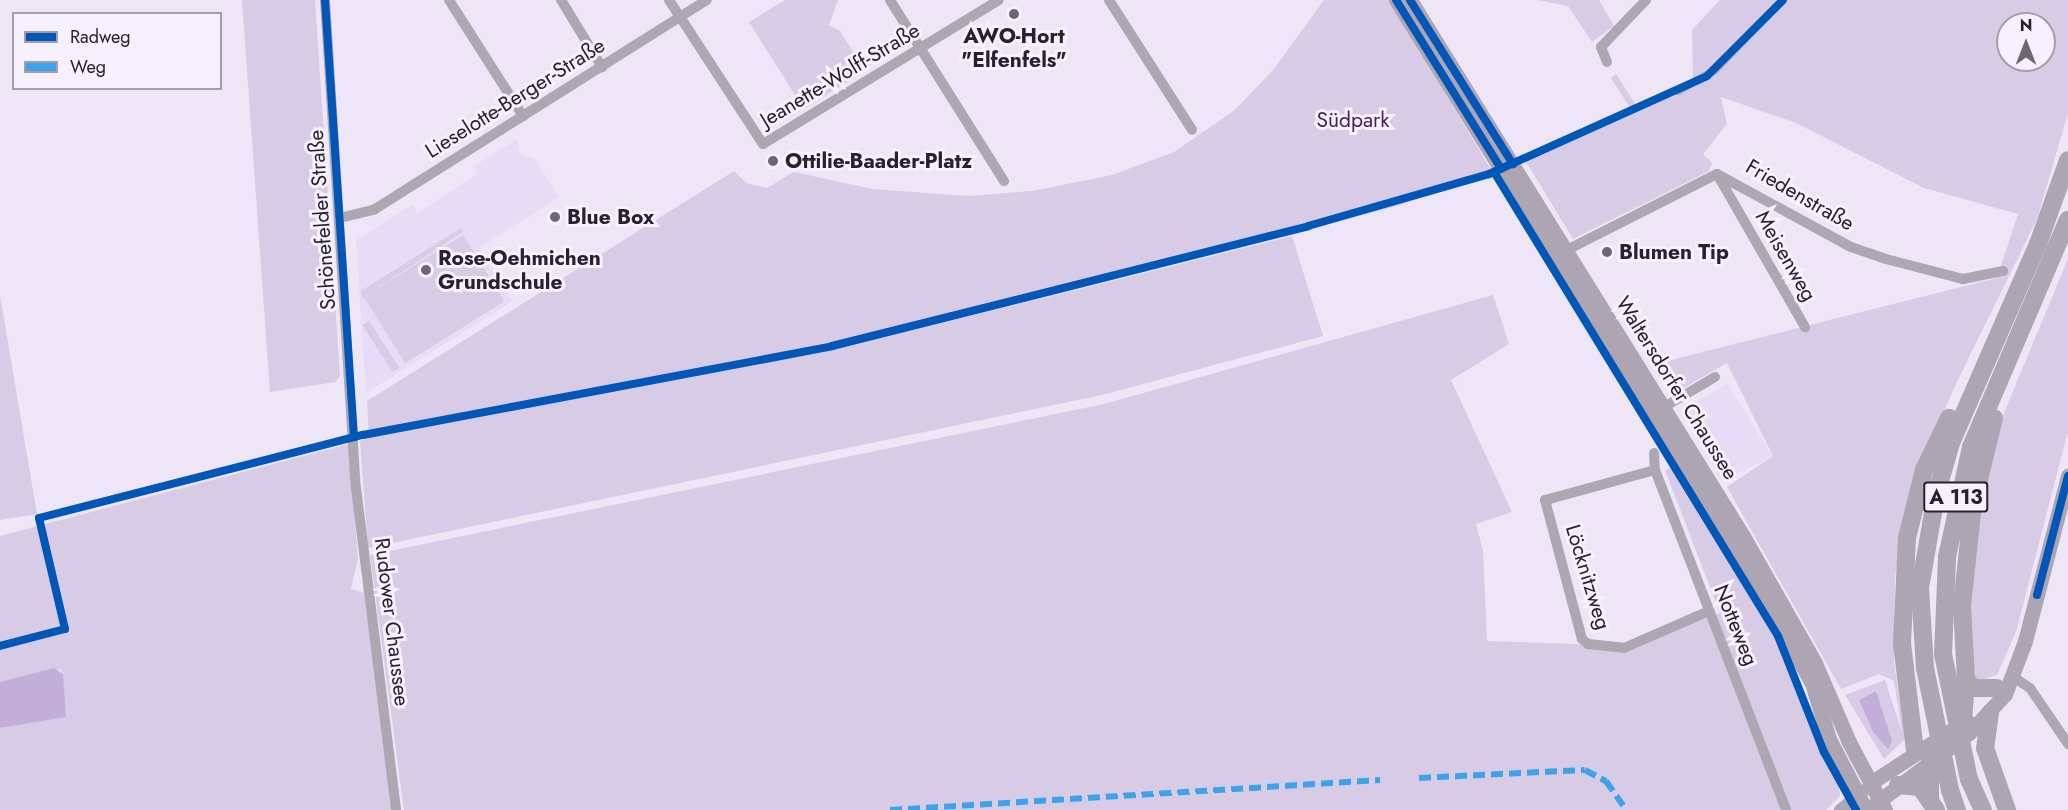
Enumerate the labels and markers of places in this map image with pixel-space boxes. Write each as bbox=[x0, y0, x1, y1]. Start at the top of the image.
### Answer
marker: AWO-Hort "Elfenfels" bbox=[1007, 7, 1021, 21]
place label: AWO-Hort "Elfenfels" bbox=[961, 23, 1067, 73]
place label: Ottilie-Baader-Platz bbox=[785, 148, 972, 174]
marker: Ottilie-Baader-Platz bbox=[766, 154, 780, 168]
place label: Blue Box bbox=[567, 204, 654, 230]
marker: Blue Box bbox=[548, 210, 562, 224]
place label: Blumen Tip bbox=[1619, 239, 1729, 265]
place label: Rose-Oehmichen Grundschule bbox=[438, 245, 601, 295]
marker: Blumen Tip bbox=[1600, 245, 1614, 259]
marker: Rose-Oehmichen Grundschule bbox=[419, 263, 433, 277]

